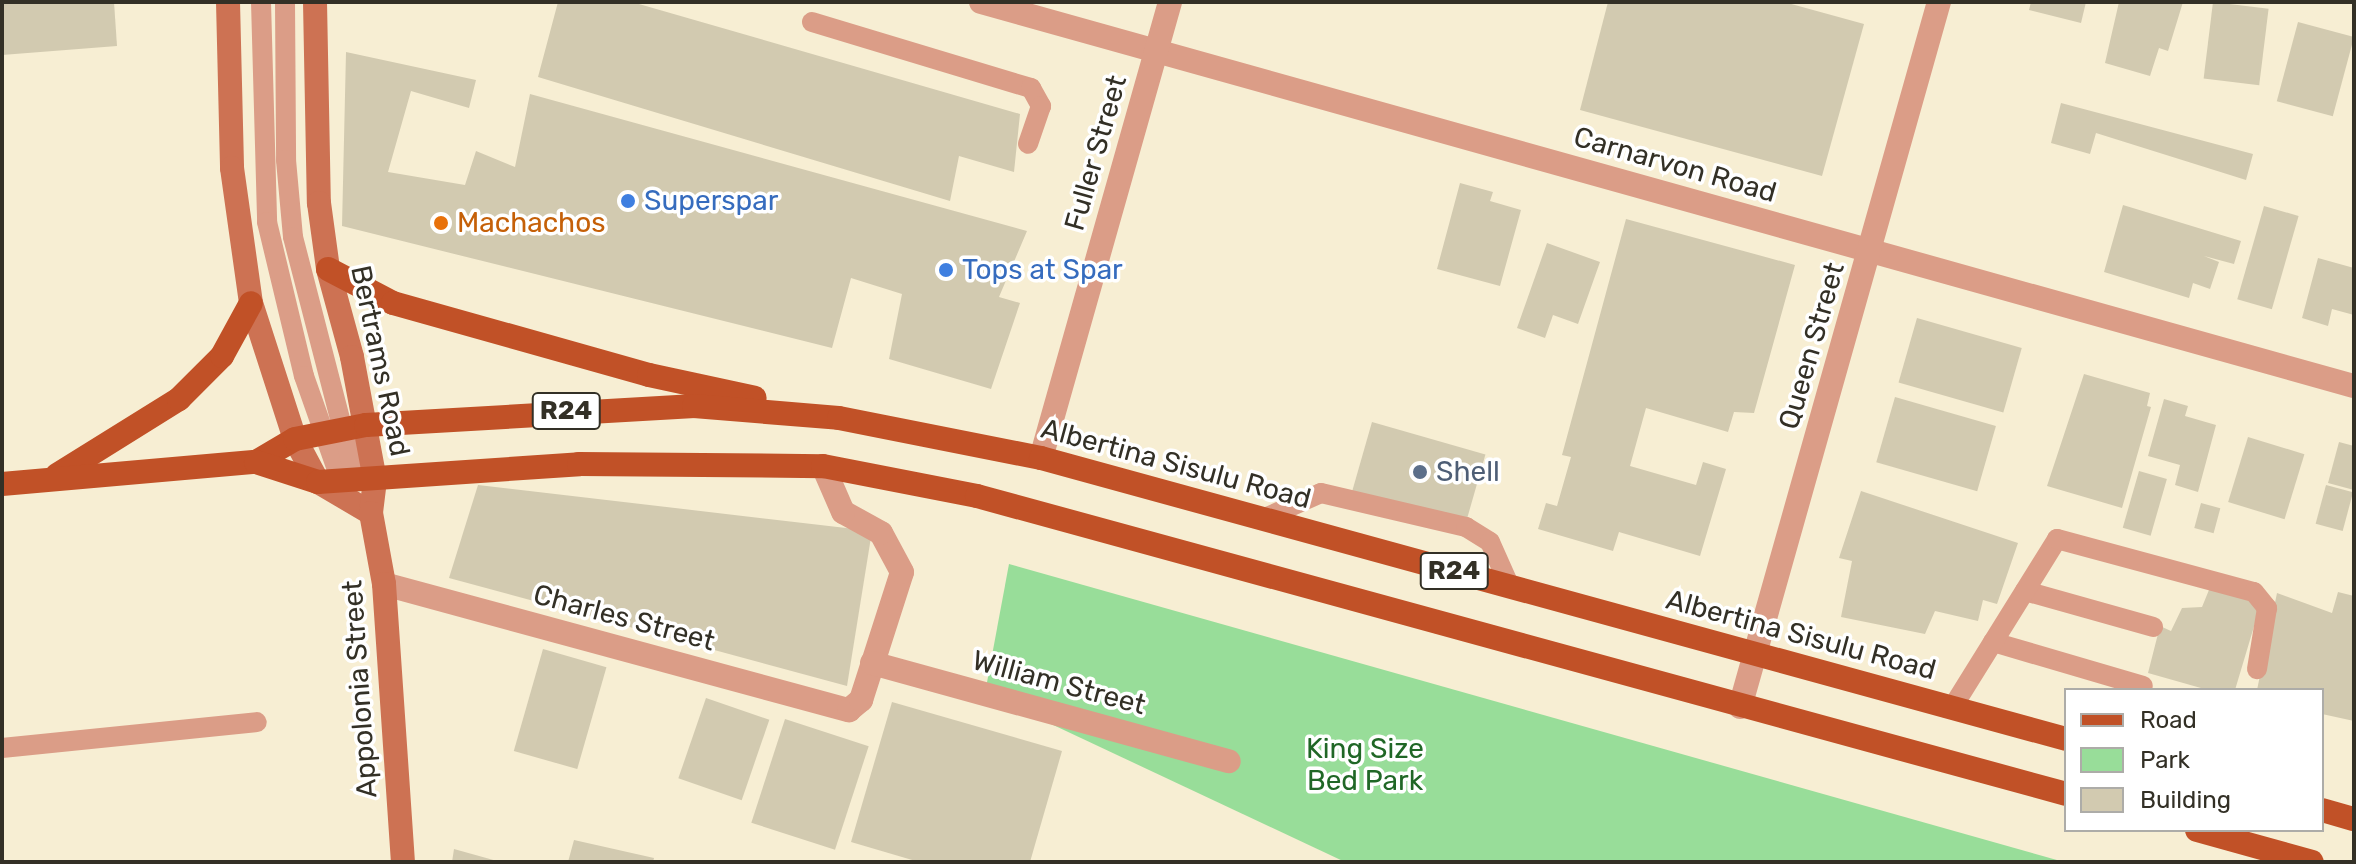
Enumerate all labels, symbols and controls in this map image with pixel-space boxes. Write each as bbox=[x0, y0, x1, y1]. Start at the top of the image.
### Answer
street label: Fuller Street bbox=[1058, 71, 1134, 235]
street label: Carnarvon Road bbox=[1570, 120, 1780, 210]
place label: Superspar bbox=[644, 184, 778, 218]
marker: Superspar bbox=[619, 192, 637, 210]
place label: Machachos bbox=[457, 206, 606, 240]
marker: Machachos bbox=[432, 214, 450, 232]
place label: Tops at Spar bbox=[962, 253, 1123, 287]
street label: Queen Street bbox=[1772, 259, 1852, 433]
marker: Tops at Spar bbox=[937, 261, 955, 279]
street label: Bertrams Road bbox=[343, 263, 417, 459]
road number: R24 bbox=[530, 389, 602, 433]
street label: Albertina Sisulu Road bbox=[1038, 412, 1314, 516]
place label: Shell bbox=[1436, 455, 1500, 489]
marker: Shell bbox=[1411, 463, 1429, 481]
road number: R24 bbox=[1418, 549, 1490, 593]
street label: Charles Street bbox=[530, 578, 718, 658]
street label: Appolonia Street bbox=[336, 579, 384, 799]
street label: Albertina Sisulu Road bbox=[1663, 583, 1939, 687]
street label: William Street bbox=[969, 644, 1149, 722]
legend bbox=[2064, 688, 2324, 832]
text: Road bbox=[2140, 706, 2197, 734]
park label: King Size Bed Park bbox=[1306, 732, 1424, 798]
text: Park bbox=[2140, 746, 2190, 774]
text: Building bbox=[2140, 786, 2231, 814]

